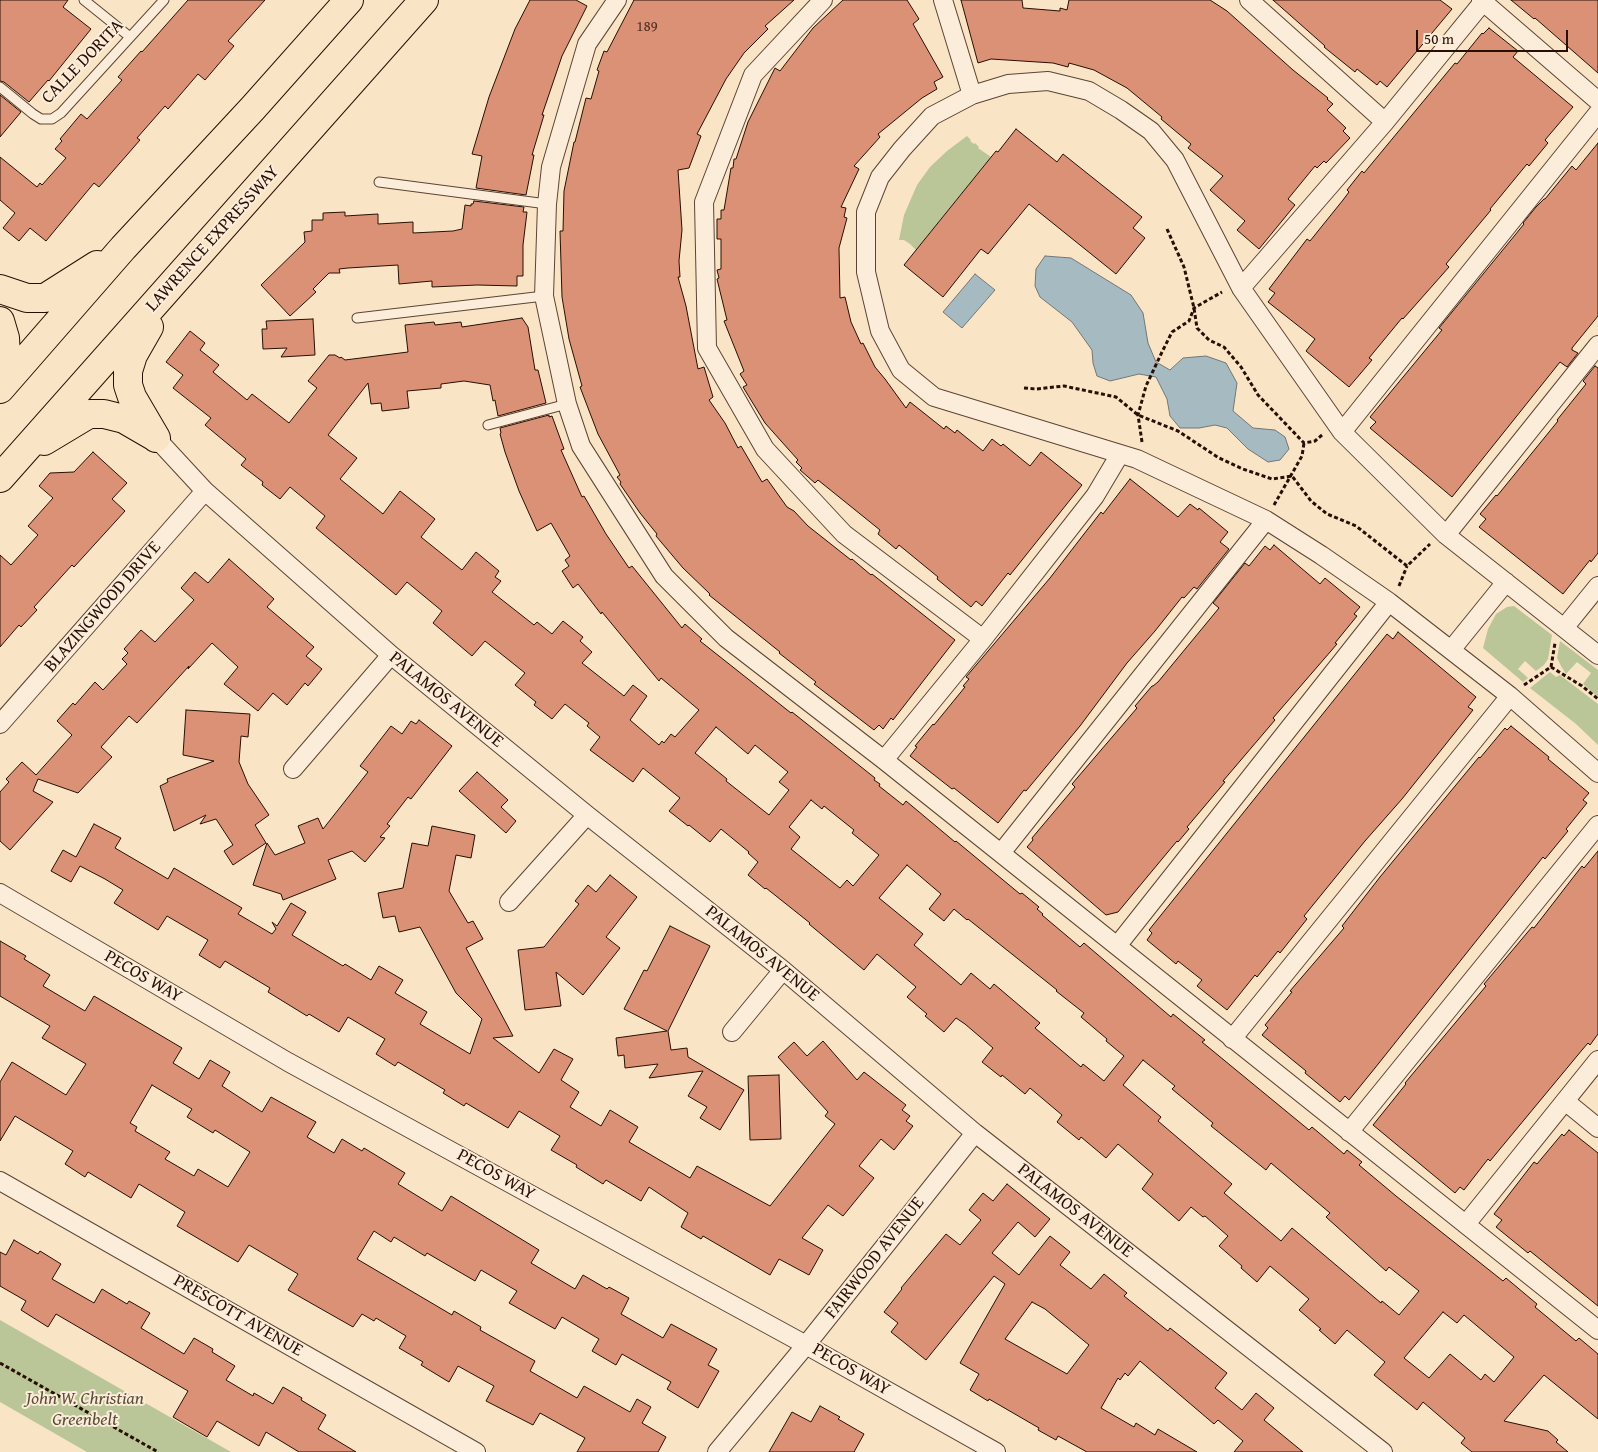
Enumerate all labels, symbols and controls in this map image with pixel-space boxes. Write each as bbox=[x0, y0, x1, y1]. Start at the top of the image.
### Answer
street label: CALLE DORITA bbox=[38, 15, 128, 109]
house number: 189 bbox=[636, 18, 658, 36]
scale bar bbox=[1418, 20, 1570, 52]
text: 50 m bbox=[1424, 28, 1454, 49]
street label: LAWRENCE EXPRESSWAY bbox=[142, 162, 284, 316]
street label: BLAZINGWOOD DRIVE bbox=[40, 537, 166, 677]
street label: PALAMOS AVENUE bbox=[384, 647, 508, 753]
street label: PALAMOS AVENUE bbox=[700, 901, 824, 1007]
street label: PECOS WAY bbox=[100, 946, 186, 1008]
street label: PECOS WAY bbox=[453, 1145, 539, 1205]
street label: PALAMOS AVENUE bbox=[1013, 1159, 1137, 1263]
street label: FAIRWOOD AVENUE bbox=[821, 1193, 929, 1323]
street label: PRESCOTT AVENUE bbox=[169, 1270, 307, 1362]
street label: PECOS WAY bbox=[808, 1339, 894, 1401]
park label: John W. Christian Greenbelt bbox=[26, 1388, 144, 1430]

